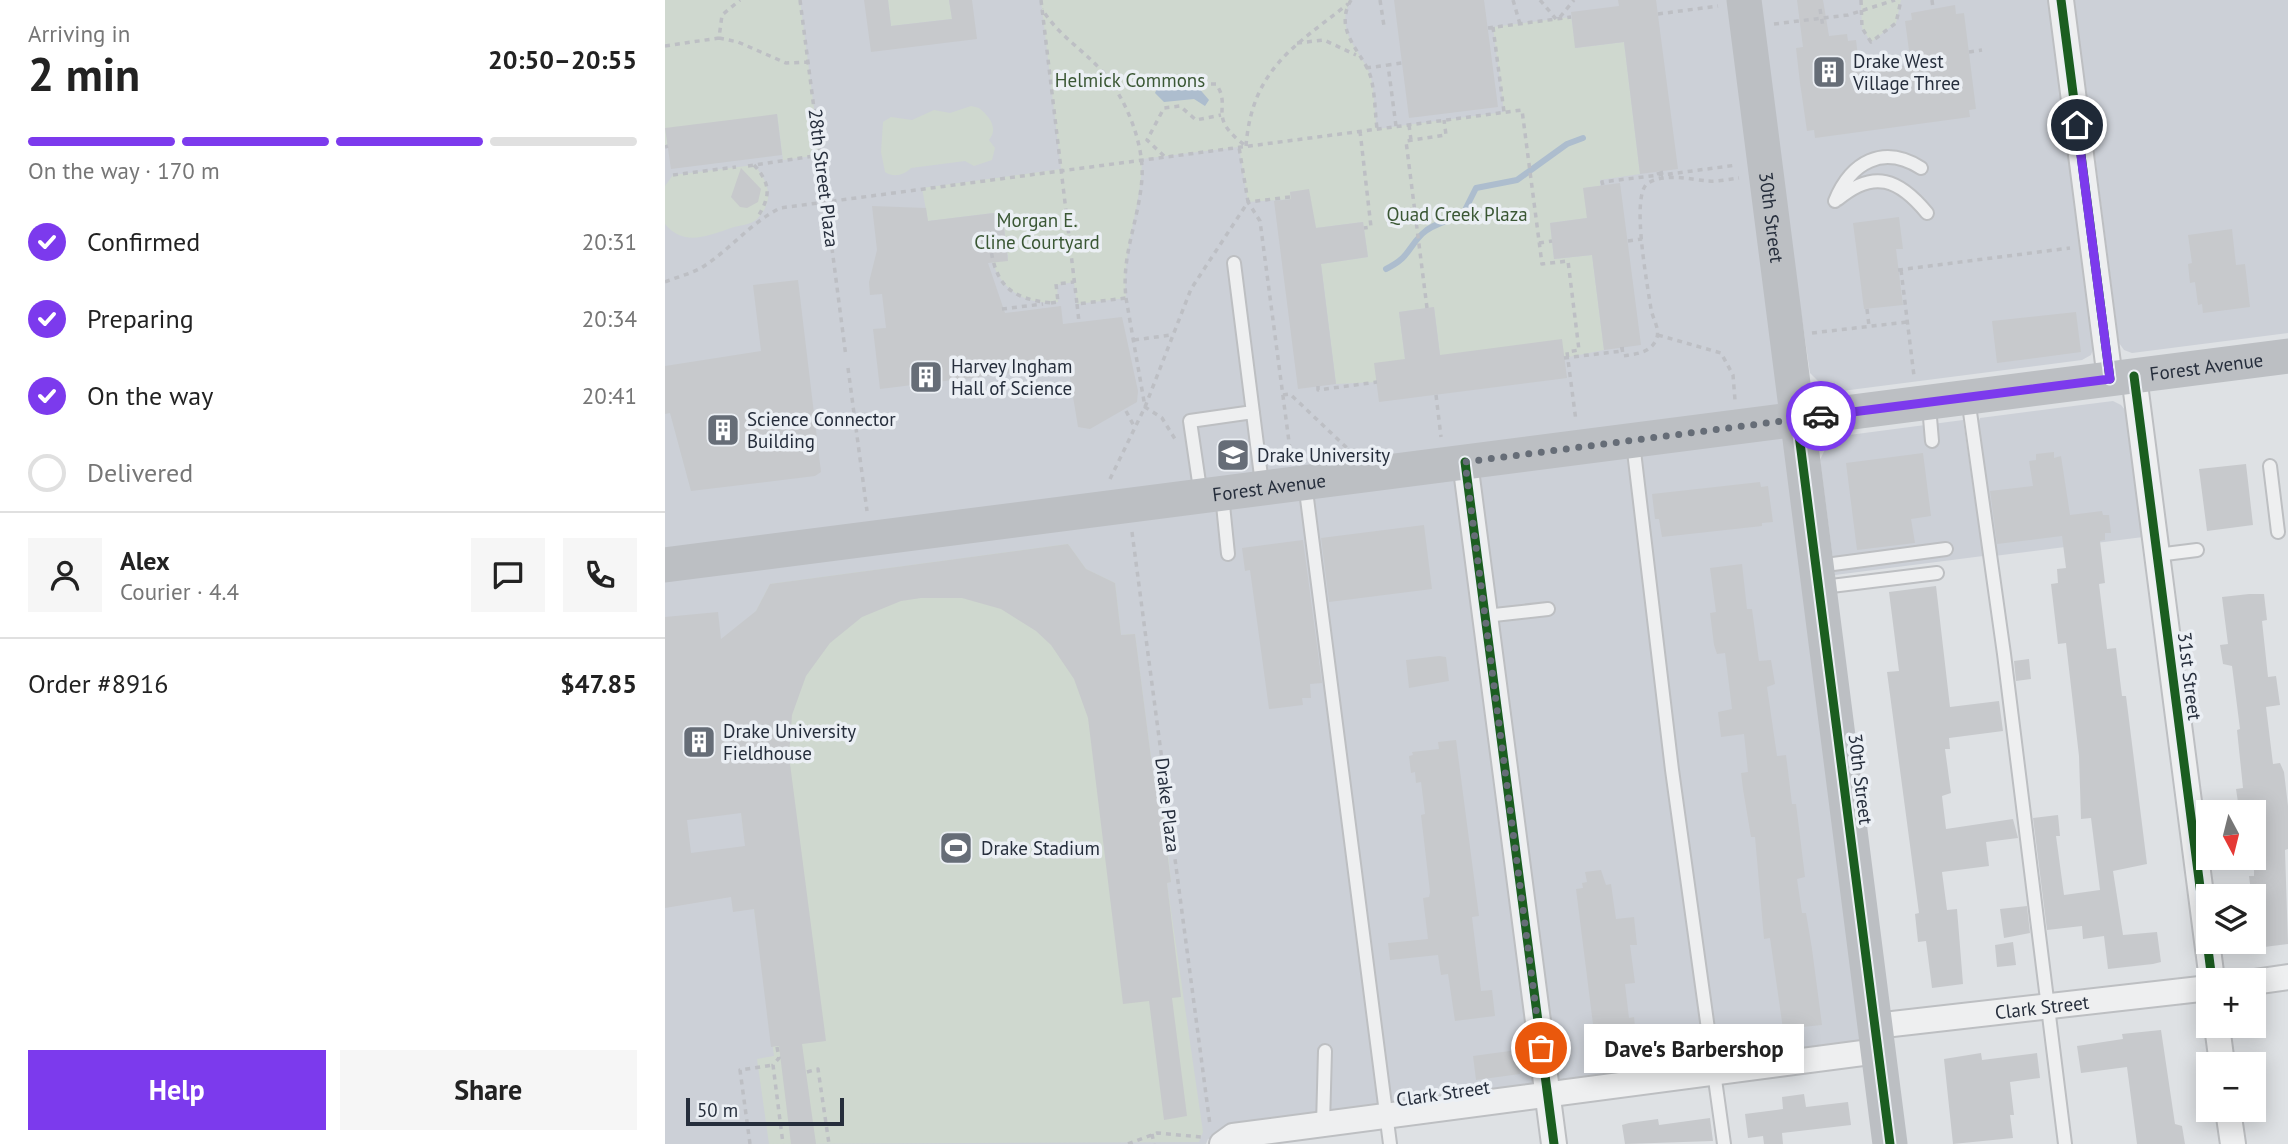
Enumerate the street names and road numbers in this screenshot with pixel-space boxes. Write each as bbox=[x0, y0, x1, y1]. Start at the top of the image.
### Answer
street label: 28th Street Plaza bbox=[804, 107, 844, 249]
street label: 30th Street bbox=[1754, 170, 1789, 265]
street label: Forest Avenue bbox=[2148, 347, 2265, 386]
street label: Forest Avenue bbox=[1211, 468, 1327, 506]
street label: 31st Street bbox=[2173, 630, 2207, 722]
street label: 30th Street bbox=[1844, 732, 1879, 826]
street label: Drake Plaza bbox=[1150, 756, 1186, 854]
street label: Clark Street bbox=[1994, 990, 2091, 1024]
street label: Clark Street bbox=[1395, 1074, 1492, 1111]

